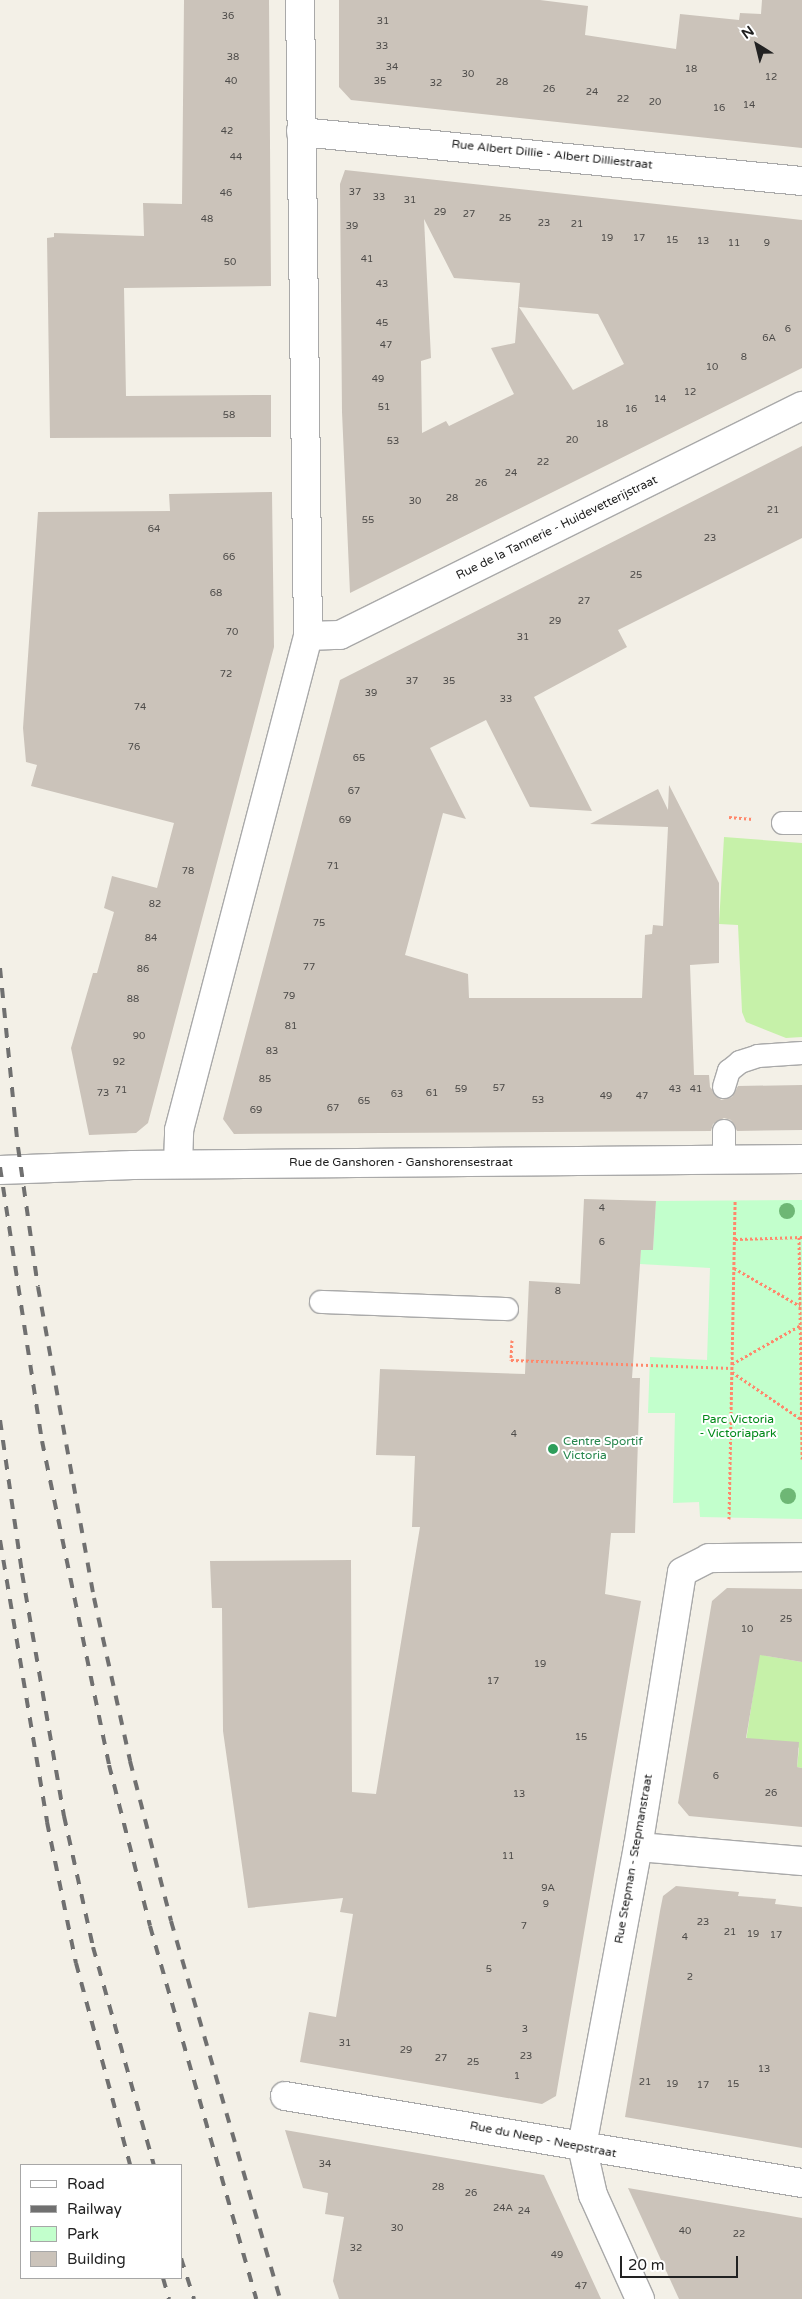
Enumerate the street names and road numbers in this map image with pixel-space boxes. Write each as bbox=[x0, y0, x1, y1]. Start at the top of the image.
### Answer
street label: Rue Albert Dillie - Albert Dilliestraat bbox=[451, 137, 653, 173]
street label: Rue de la Tannerie - Huidevetterijstraat bbox=[454, 473, 660, 583]
street label: Rue de Ganshoren - Ganshorensestraat bbox=[289, 1156, 513, 1170]
street label: Rue Stepman - Stepmanstraat bbox=[612, 1773, 656, 1945]
street label: Rue du Neep - Neepstraat bbox=[469, 2119, 617, 2161]

